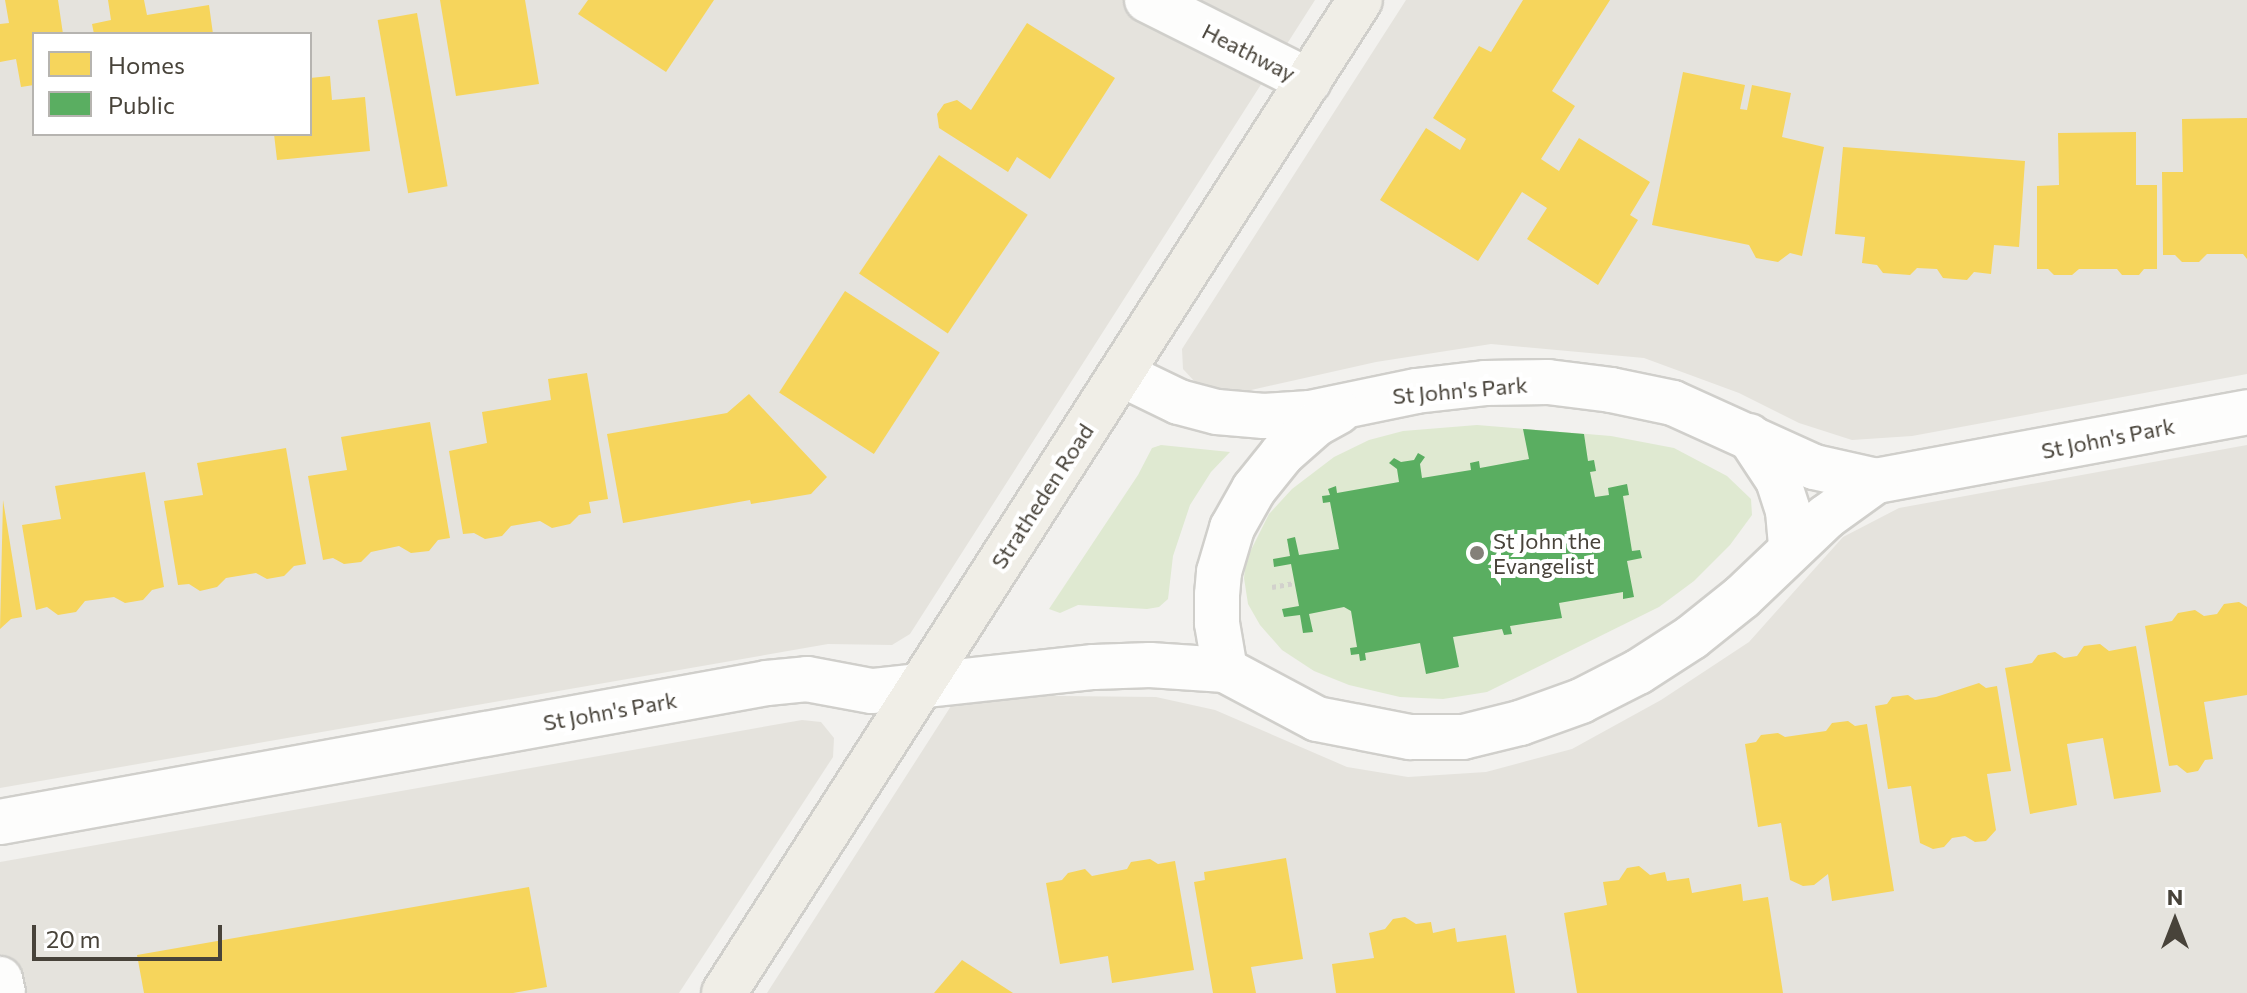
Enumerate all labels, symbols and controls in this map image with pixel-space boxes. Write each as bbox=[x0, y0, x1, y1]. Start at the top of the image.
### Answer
street label: Heathway bbox=[1198, 17, 1300, 87]
legend bbox=[32, 32, 312, 136]
text: Homes bbox=[108, 50, 185, 79]
text: Public bbox=[108, 90, 175, 119]
street label: St John's Park bbox=[1391, 371, 1529, 409]
street label: St John's Park bbox=[2039, 412, 2177, 464]
street label: Stratheden Road bbox=[985, 419, 1099, 573]
place label: St John the Evangelist bbox=[1493, 527, 1601, 578]
marker: St John the Evangelist bbox=[1468, 544, 1486, 562]
street label: St John's Park bbox=[541, 686, 679, 736]
north arrow bbox=[2135, 881, 2215, 961]
text: N bbox=[2167, 883, 2183, 910]
scale bar bbox=[36, 909, 226, 959]
text: 20 m bbox=[46, 924, 100, 953]

